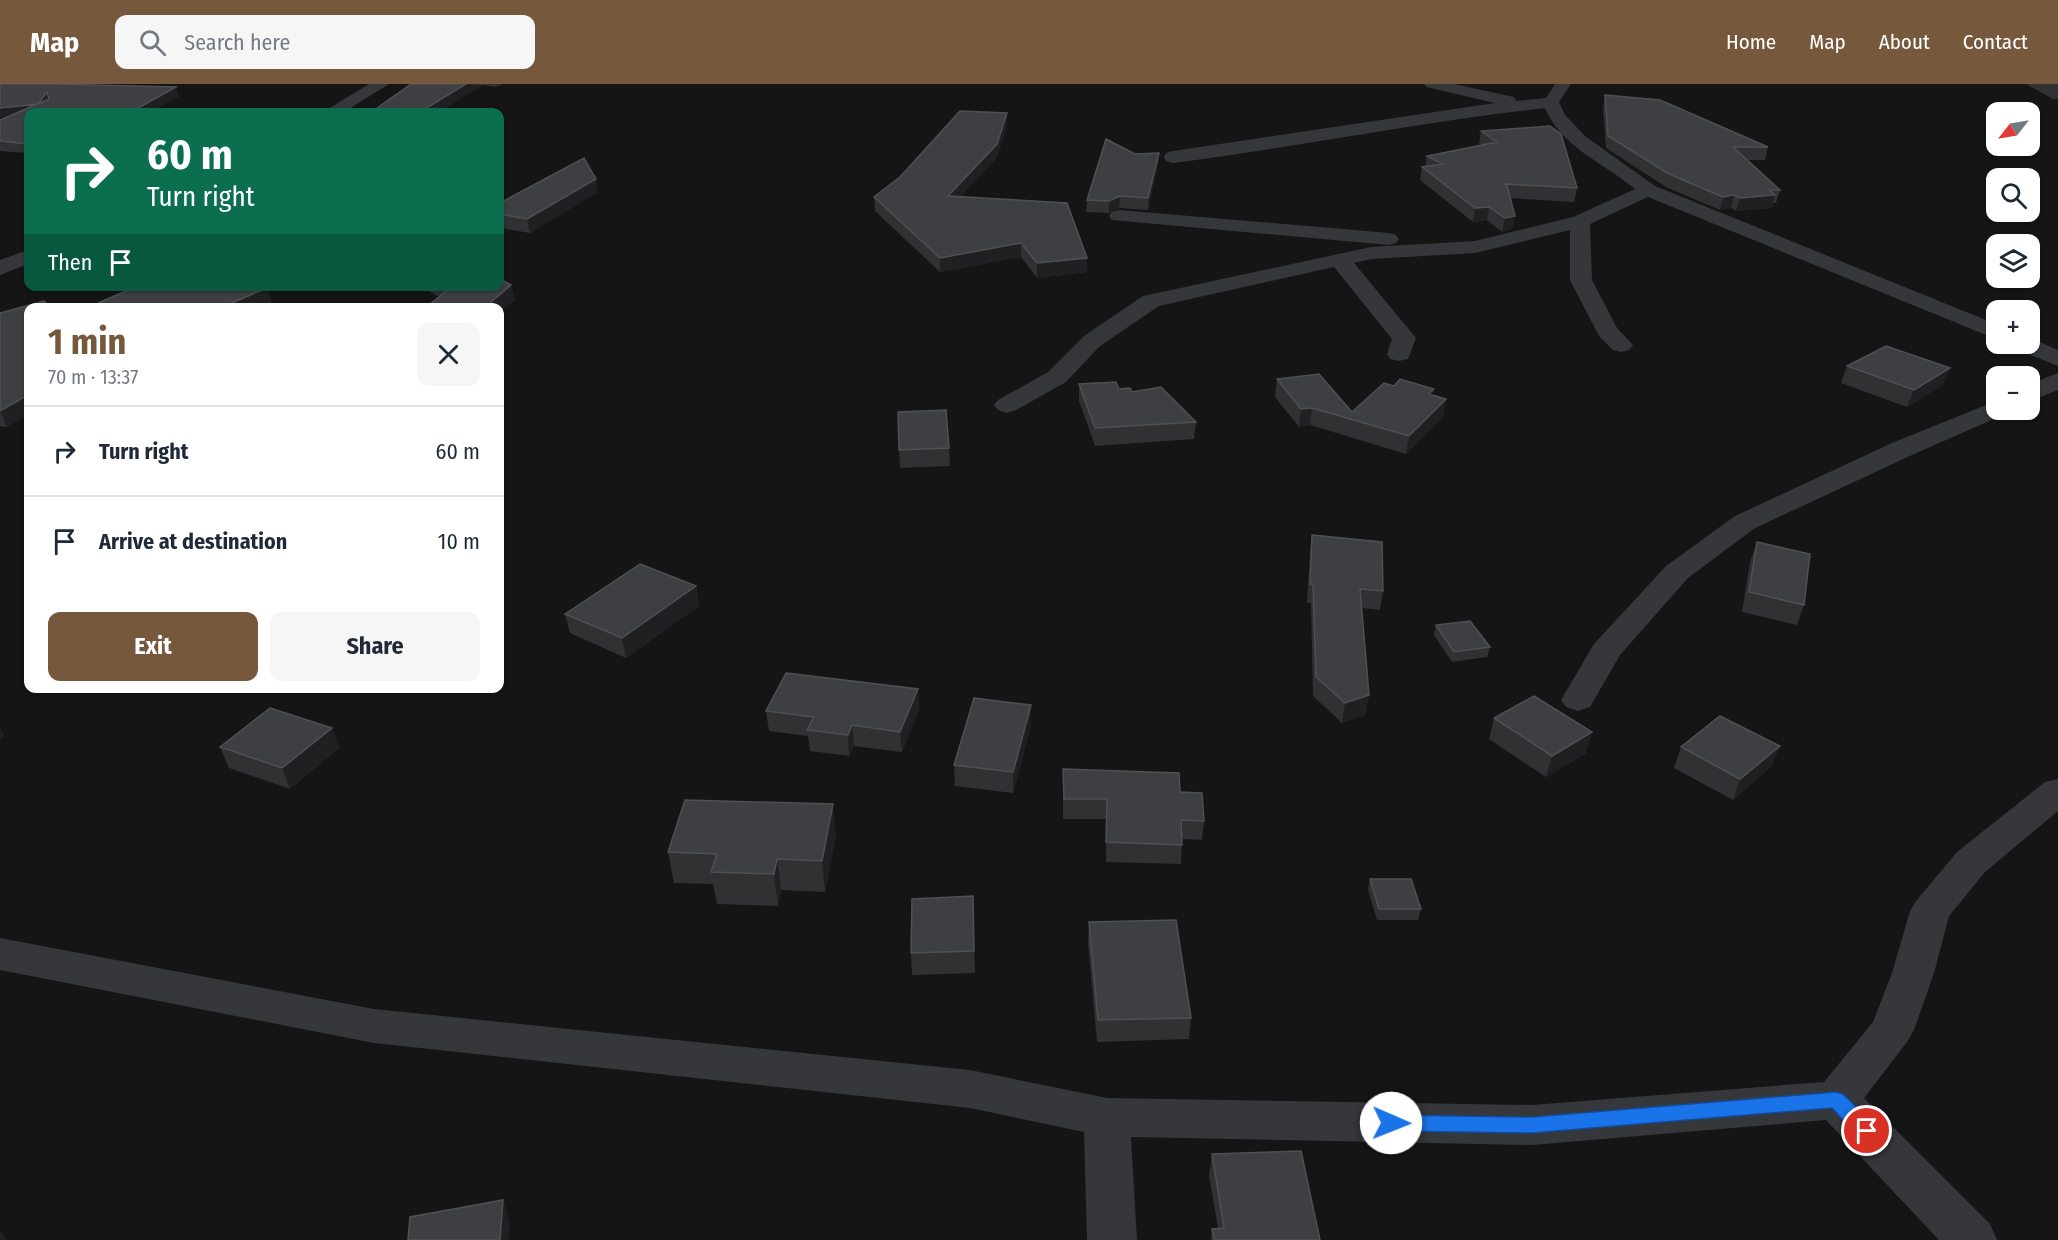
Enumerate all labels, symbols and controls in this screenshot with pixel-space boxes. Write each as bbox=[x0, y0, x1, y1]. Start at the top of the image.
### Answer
search box bbox=[115, 15, 535, 69]
text: Map bbox=[30, 26, 79, 59]
icon: search bbox=[136, 26, 169, 59]
text: Search here bbox=[184, 29, 290, 56]
text: Home bbox=[1726, 29, 1776, 55]
text: Map bbox=[1809, 29, 1846, 55]
text: About bbox=[1879, 29, 1930, 55]
text: Contact bbox=[1963, 29, 2028, 55]
north arrow bbox=[1986, 102, 2040, 156]
map controls bbox=[1986, 102, 2040, 420]
text: 60 m bbox=[147, 130, 233, 180]
icon: right bbox=[48, 132, 126, 210]
button: search bbox=[1986, 168, 2040, 222]
text: Turn right bbox=[147, 181, 255, 213]
button: layers bbox=[1986, 234, 2040, 288]
icon: arrive bbox=[104, 246, 137, 279]
text: Then bbox=[48, 249, 92, 276]
button: + bbox=[1986, 300, 2040, 354]
text: 1 min bbox=[48, 320, 126, 364]
button: close bbox=[417, 323, 480, 386]
text: 70 m · 13:37 bbox=[48, 365, 138, 389]
button: − bbox=[1986, 366, 2040, 420]
icon: right bbox=[48, 435, 81, 468]
text: Turn right bbox=[99, 438, 188, 465]
text: 60 m bbox=[436, 438, 480, 465]
icon: arrive bbox=[48, 525, 81, 558]
text: Arrive at destination bbox=[99, 528, 287, 555]
text: 10 m bbox=[438, 528, 480, 555]
button: Exit bbox=[48, 612, 258, 681]
button: Share bbox=[270, 612, 480, 681]
position arrow bbox=[1359, 1091, 1423, 1155]
pin bbox=[1841, 1105, 1892, 1156]
icon: arrive bbox=[1850, 1114, 1883, 1147]

